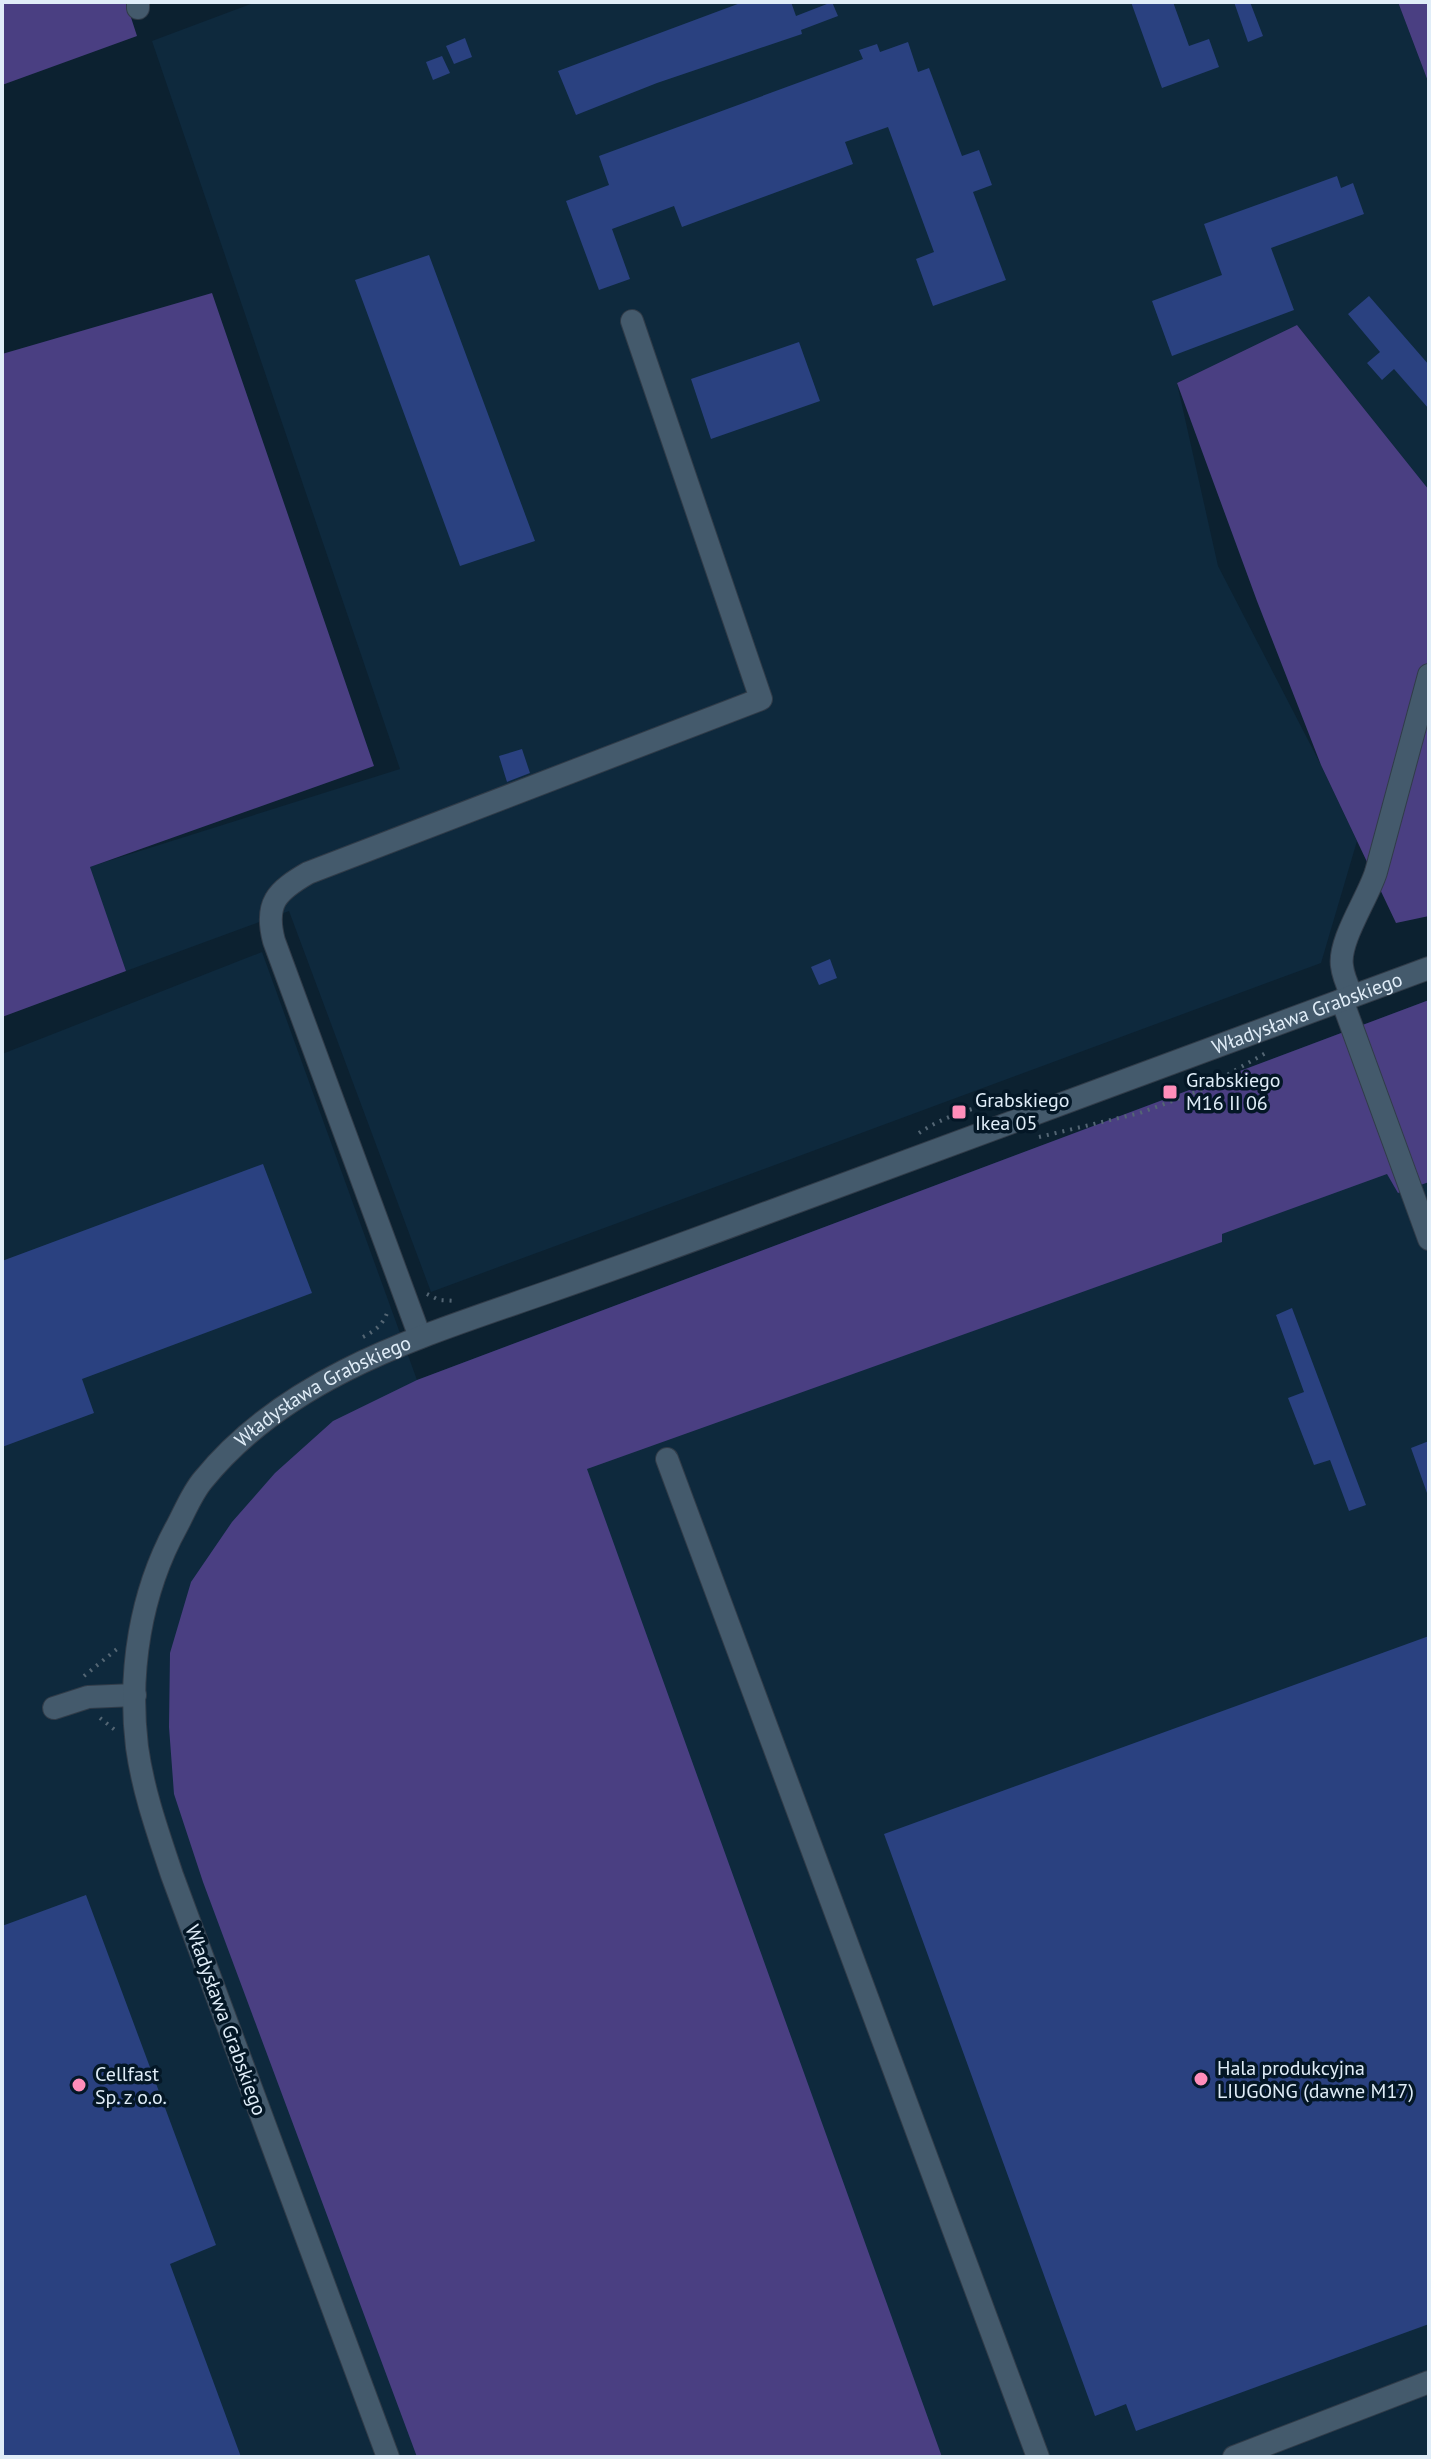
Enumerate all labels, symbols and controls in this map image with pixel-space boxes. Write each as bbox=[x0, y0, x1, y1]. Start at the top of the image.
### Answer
street label: Władysława Grabskiego bbox=[1208, 966, 1406, 1060]
place label: Grabskiego M16 II 06 bbox=[1186, 1067, 1281, 1116]
marker: Grabskiego M16 II 06 bbox=[1161, 1083, 1179, 1101]
place label: Grabskiego Ikea 05 bbox=[975, 1087, 1070, 1136]
marker: Grabskiego Ikea 05 bbox=[950, 1103, 968, 1121]
street label: Władysława Grabskiego bbox=[229, 1329, 415, 1453]
street label: Władysława Grabskiego bbox=[179, 1921, 273, 2119]
place label: Hala produkcyjna LIUGONG (dawne M17) bbox=[1217, 2055, 1414, 2104]
place label: Cellfast Sp. z o.o. bbox=[95, 2061, 167, 2110]
marker: Hala produkcyjna LIUGONG (dawne M17) bbox=[1192, 2070, 1210, 2088]
marker: Cellfast Sp. z o.o. bbox=[70, 2076, 88, 2094]

